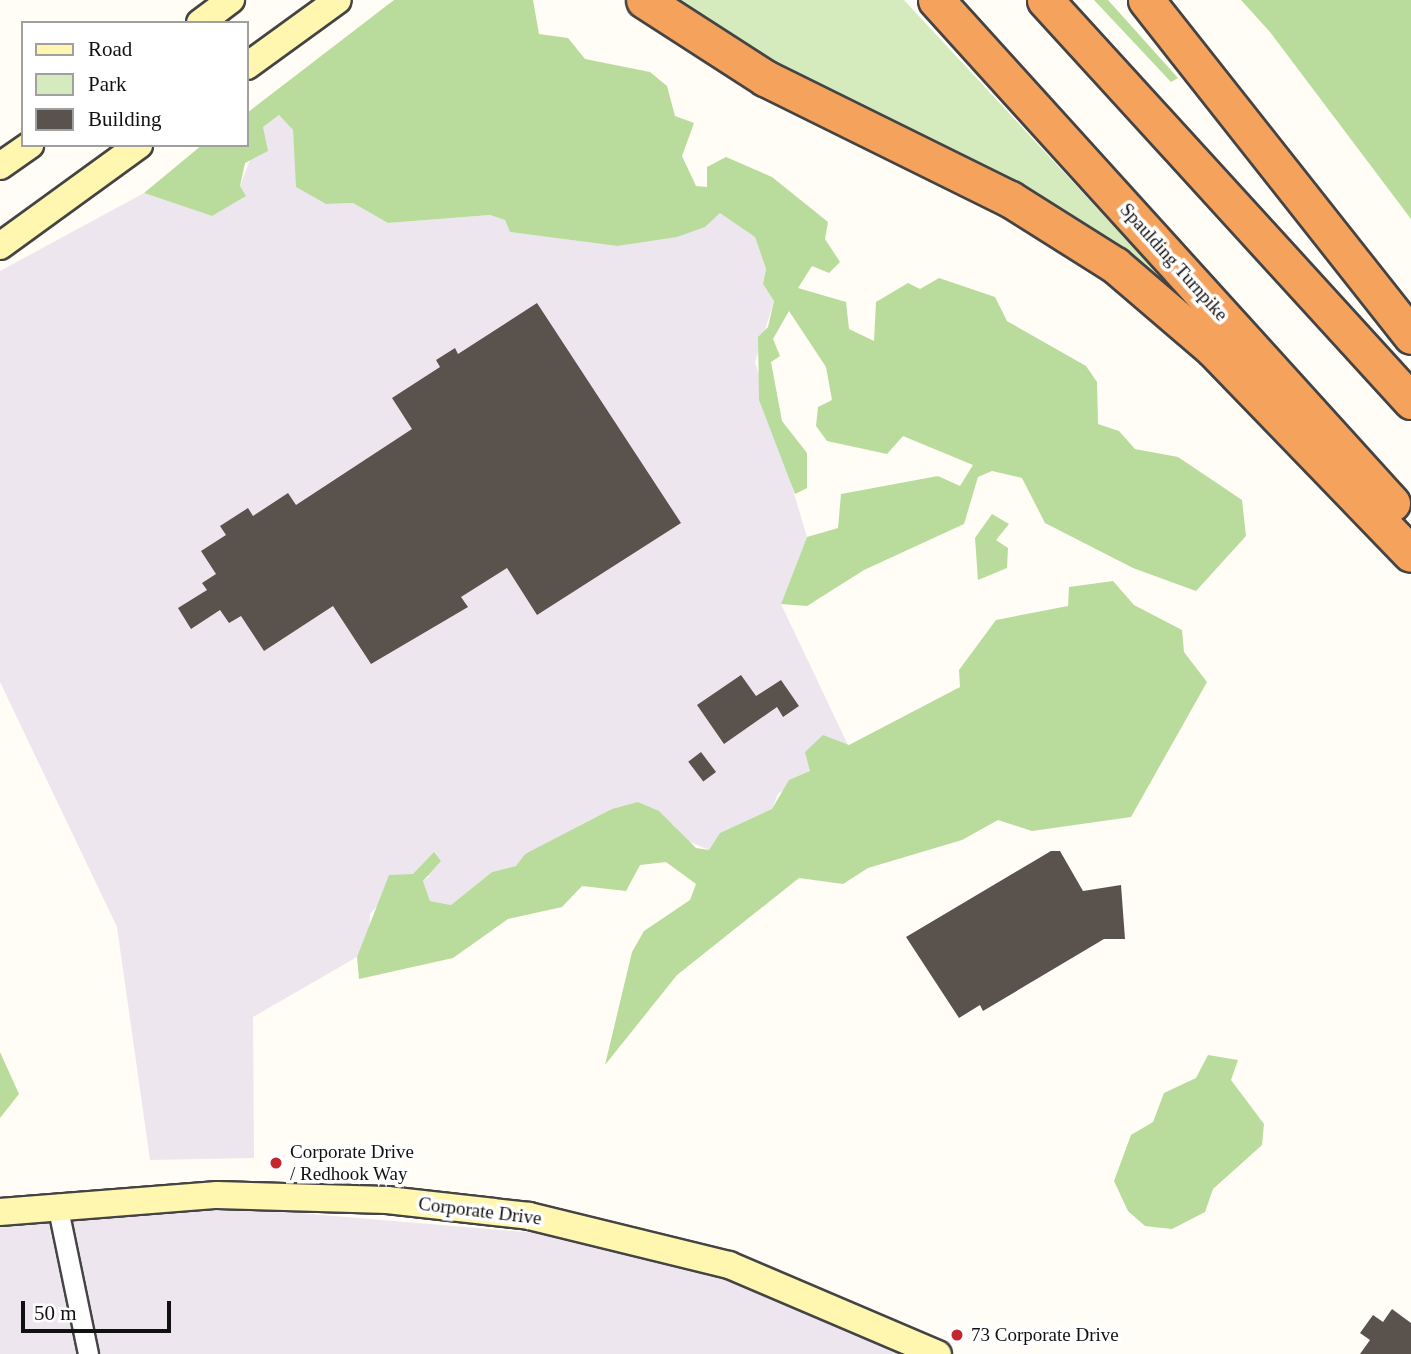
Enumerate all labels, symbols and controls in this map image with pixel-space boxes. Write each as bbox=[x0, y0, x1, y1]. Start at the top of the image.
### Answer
legend bbox=[21, 21, 248, 147]
text: Road bbox=[88, 37, 132, 61]
text: Park bbox=[88, 72, 127, 96]
text: Building bbox=[88, 107, 162, 131]
street label: Spaulding Turnpike bbox=[1115, 198, 1233, 326]
place label: Corporate Drive / Redhook Way bbox=[290, 1141, 414, 1185]
marker: Corporate Drive / Redhook Way bbox=[268, 1155, 284, 1171]
street label: Corporate Drive bbox=[417, 1192, 543, 1230]
scale bar bbox=[24, 1288, 175, 1332]
text: 50 m bbox=[34, 1301, 77, 1325]
place label: 73 Corporate Drive bbox=[971, 1324, 1119, 1346]
marker: 73 Corporate Drive bbox=[949, 1327, 965, 1343]

